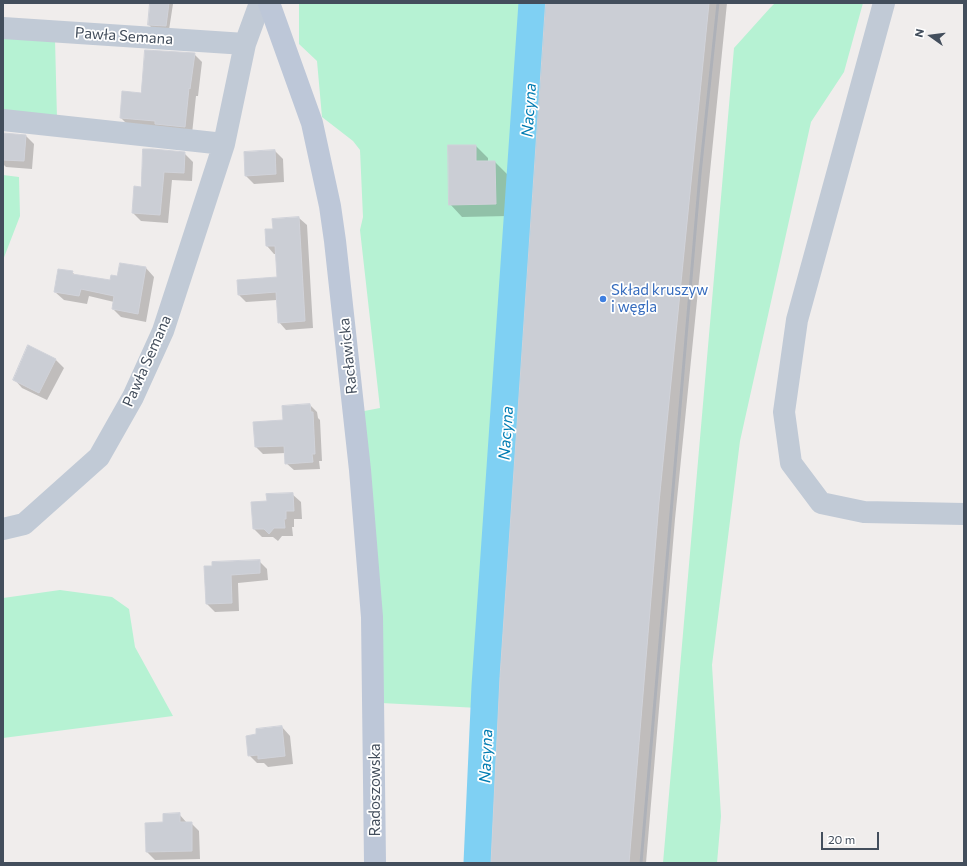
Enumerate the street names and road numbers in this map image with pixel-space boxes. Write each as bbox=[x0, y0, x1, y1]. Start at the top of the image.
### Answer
street label: Pawła Semana bbox=[74, 24, 174, 48]
street label: Pawła Semana bbox=[119, 312, 175, 410]
street label: Racławicka bbox=[335, 317, 361, 395]
street label: Radoszowska bbox=[366, 743, 384, 837]

